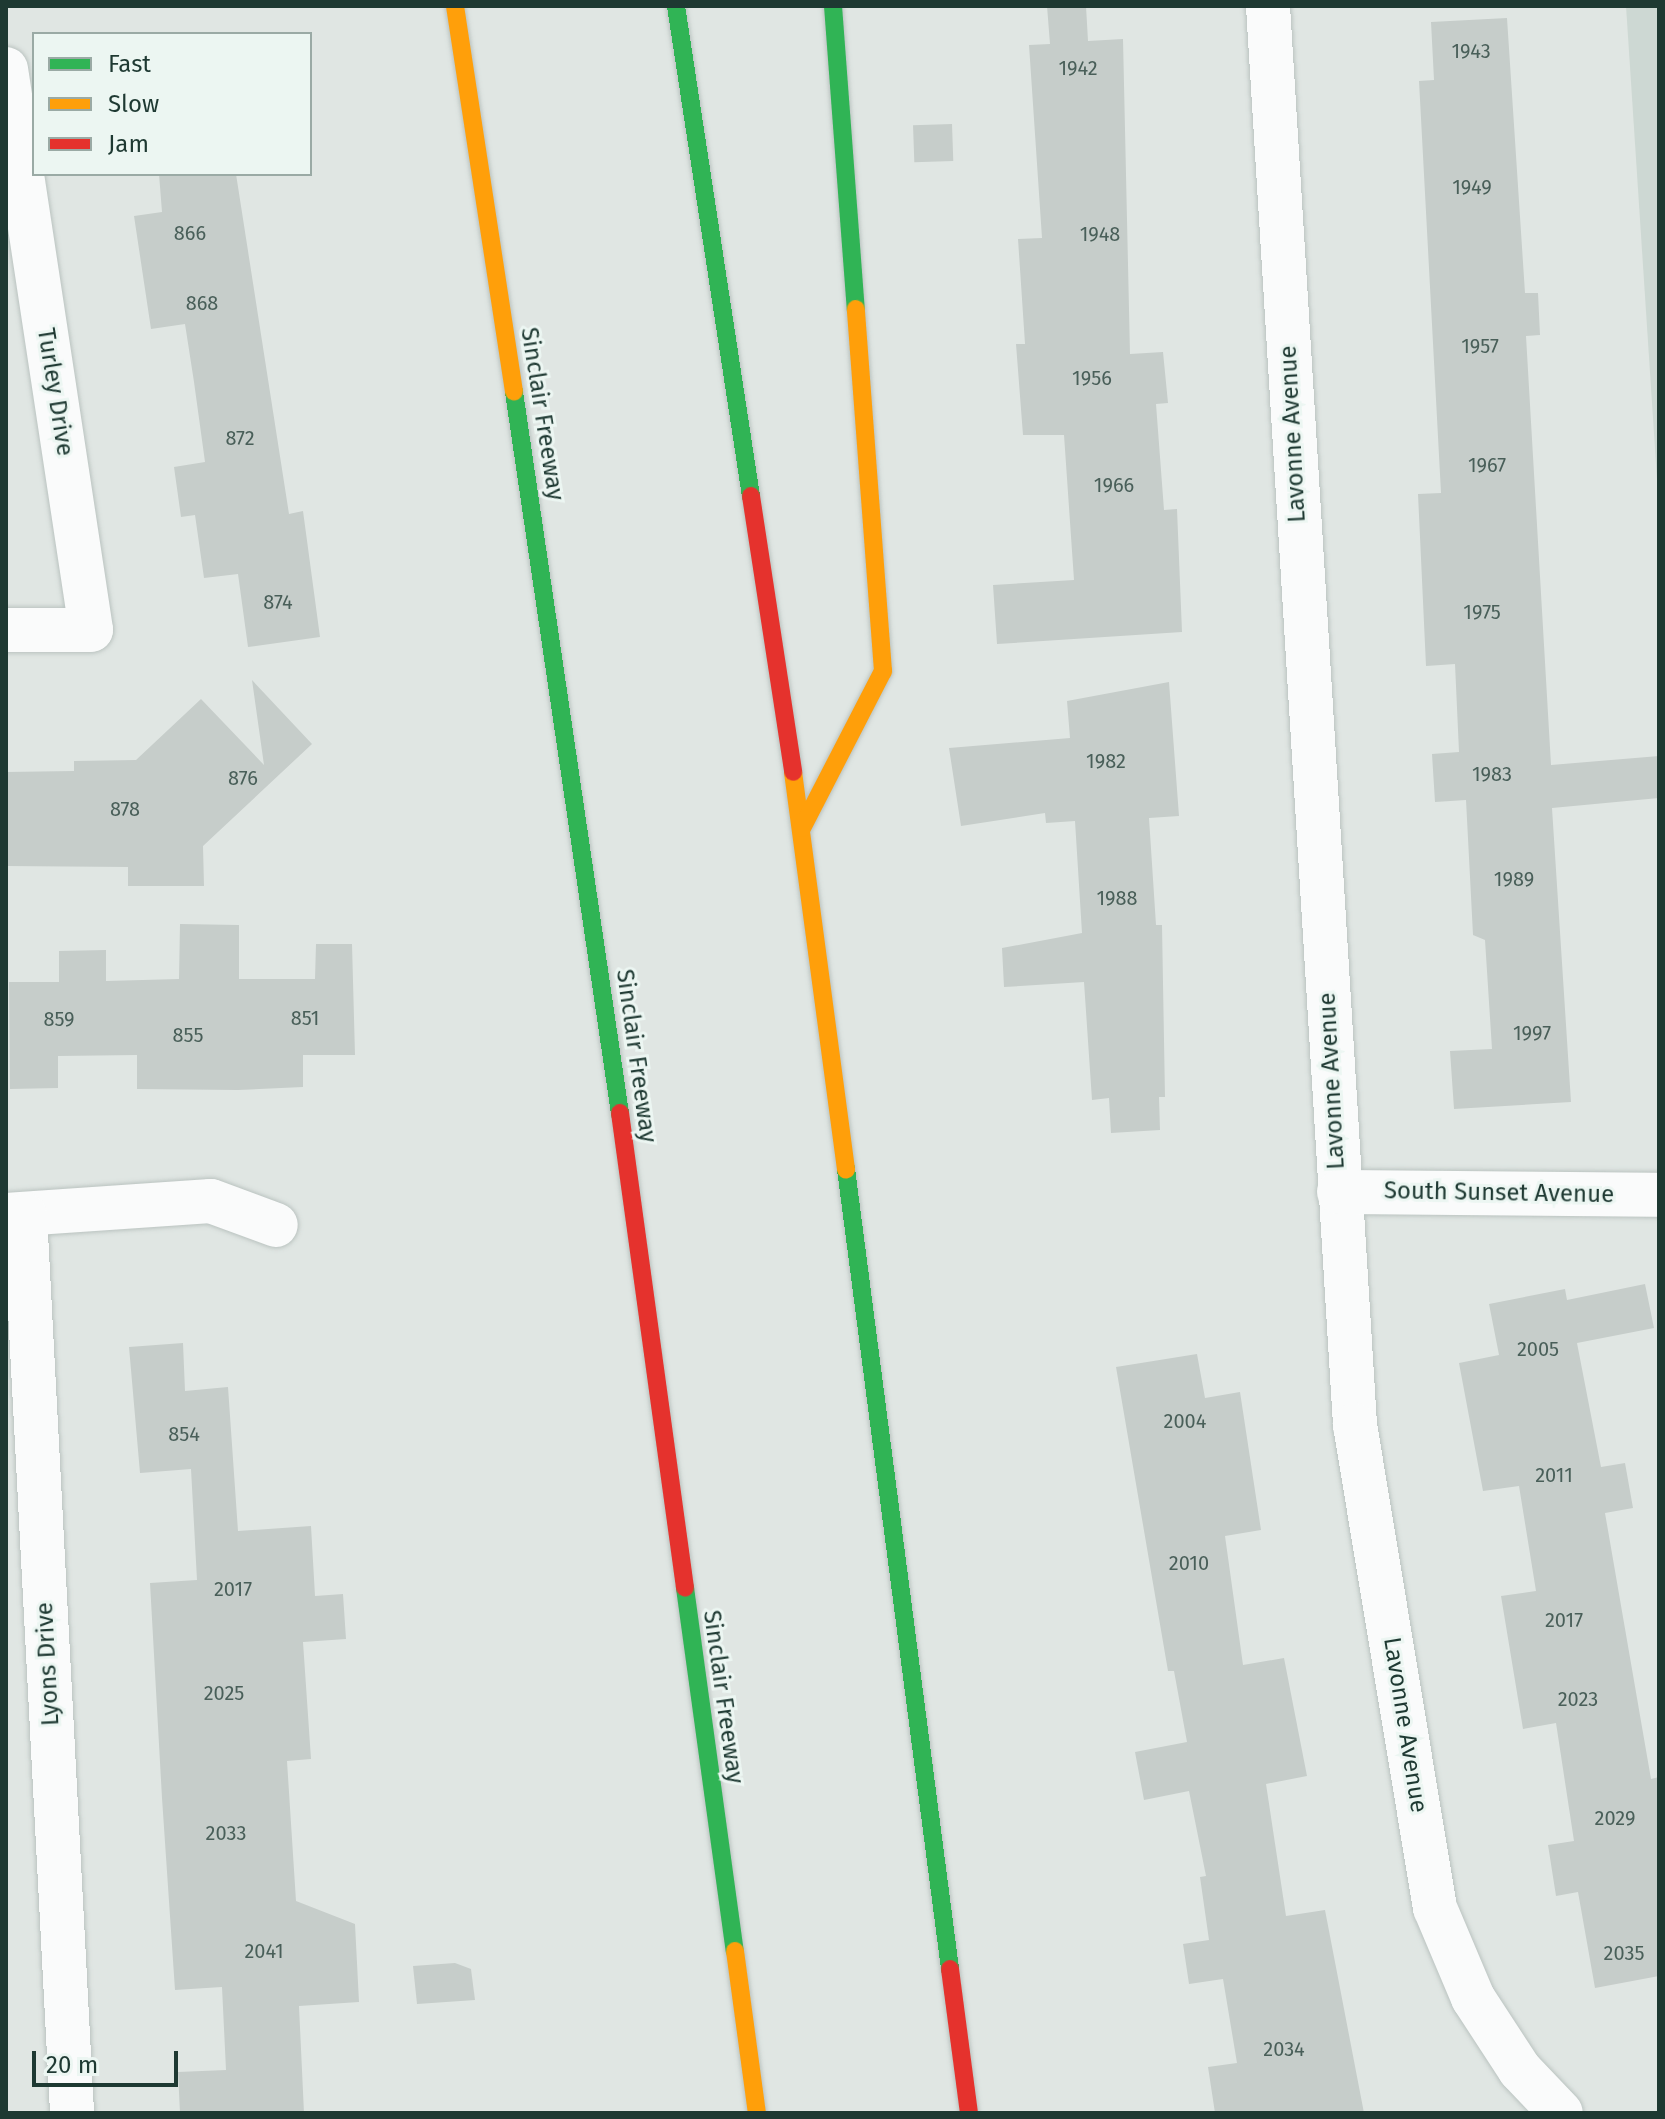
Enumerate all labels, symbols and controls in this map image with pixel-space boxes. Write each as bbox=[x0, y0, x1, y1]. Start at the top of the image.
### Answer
legend bbox=[32, 32, 312, 176]
house number: 1943 bbox=[1451, 39, 1491, 63]
text: Fast bbox=[108, 50, 151, 78]
house number: 1942 bbox=[1058, 56, 1098, 80]
text: Slow bbox=[108, 90, 159, 118]
text: Jam bbox=[108, 130, 149, 158]
house number: 1949 bbox=[1452, 175, 1492, 199]
house number: 866 bbox=[174, 221, 206, 245]
house number: 1948 bbox=[1080, 222, 1120, 246]
house number: 868 bbox=[186, 291, 218, 315]
street label: Sinclair Freeway bbox=[514, 325, 570, 503]
street label: Turley Drive bbox=[31, 326, 79, 458]
house number: 1957 bbox=[1461, 334, 1499, 358]
street label: Lavonne Avenue bbox=[1274, 345, 1312, 523]
house number: 1956 bbox=[1072, 366, 1112, 390]
house number: 872 bbox=[225, 426, 255, 450]
house number: 1967 bbox=[1468, 453, 1506, 477]
house number: 1966 bbox=[1094, 473, 1134, 497]
house number: 874 bbox=[263, 590, 293, 614]
house number: 1975 bbox=[1463, 600, 1501, 624]
house number: 1982 bbox=[1086, 749, 1126, 773]
house number: 1983 bbox=[1472, 762, 1512, 786]
house number: 876 bbox=[228, 766, 258, 790]
house number: 878 bbox=[110, 797, 140, 821]
house number: 1989 bbox=[1494, 867, 1534, 891]
house number: 1988 bbox=[1096, 886, 1138, 910]
street label: Sinclair Freeway bbox=[610, 967, 662, 1145]
street label: Lavonne Avenue bbox=[1313, 992, 1351, 1170]
house number: 851 bbox=[291, 1006, 319, 1030]
house number: 859 bbox=[43, 1007, 75, 1031]
house number: 1997 bbox=[1513, 1021, 1551, 1045]
house number: 855 bbox=[173, 1023, 203, 1047]
street label: South Sunset Avenue bbox=[1384, 1177, 1614, 1209]
house number: 2005 bbox=[1517, 1337, 1559, 1361]
house number: 2004 bbox=[1164, 1409, 1206, 1433]
house number: 854 bbox=[168, 1422, 200, 1446]
house number: 2011 bbox=[1535, 1463, 1573, 1487]
house number: 2010 bbox=[1169, 1551, 1209, 1575]
house number: 2017 bbox=[214, 1577, 252, 1601]
street label: Lyons Drive bbox=[30, 1601, 66, 1727]
street label: Sinclair Freeway bbox=[697, 1608, 749, 1786]
house number: 2017 bbox=[1545, 1608, 1583, 1632]
street label: Lavonne Avenue bbox=[1377, 1635, 1433, 1815]
house number: 2025 bbox=[204, 1681, 244, 1705]
house number: 2023 bbox=[1558, 1687, 1598, 1711]
house number: 2029 bbox=[1594, 1806, 1636, 1830]
house number: 2033 bbox=[206, 1821, 246, 1845]
house number: 2041 bbox=[244, 1939, 284, 1963]
house number: 2035 bbox=[1604, 1941, 1644, 1965]
scale bar bbox=[36, 2035, 182, 2085]
house number: 2034 bbox=[1263, 2037, 1305, 2061]
text: 20 m bbox=[46, 2051, 98, 2079]

